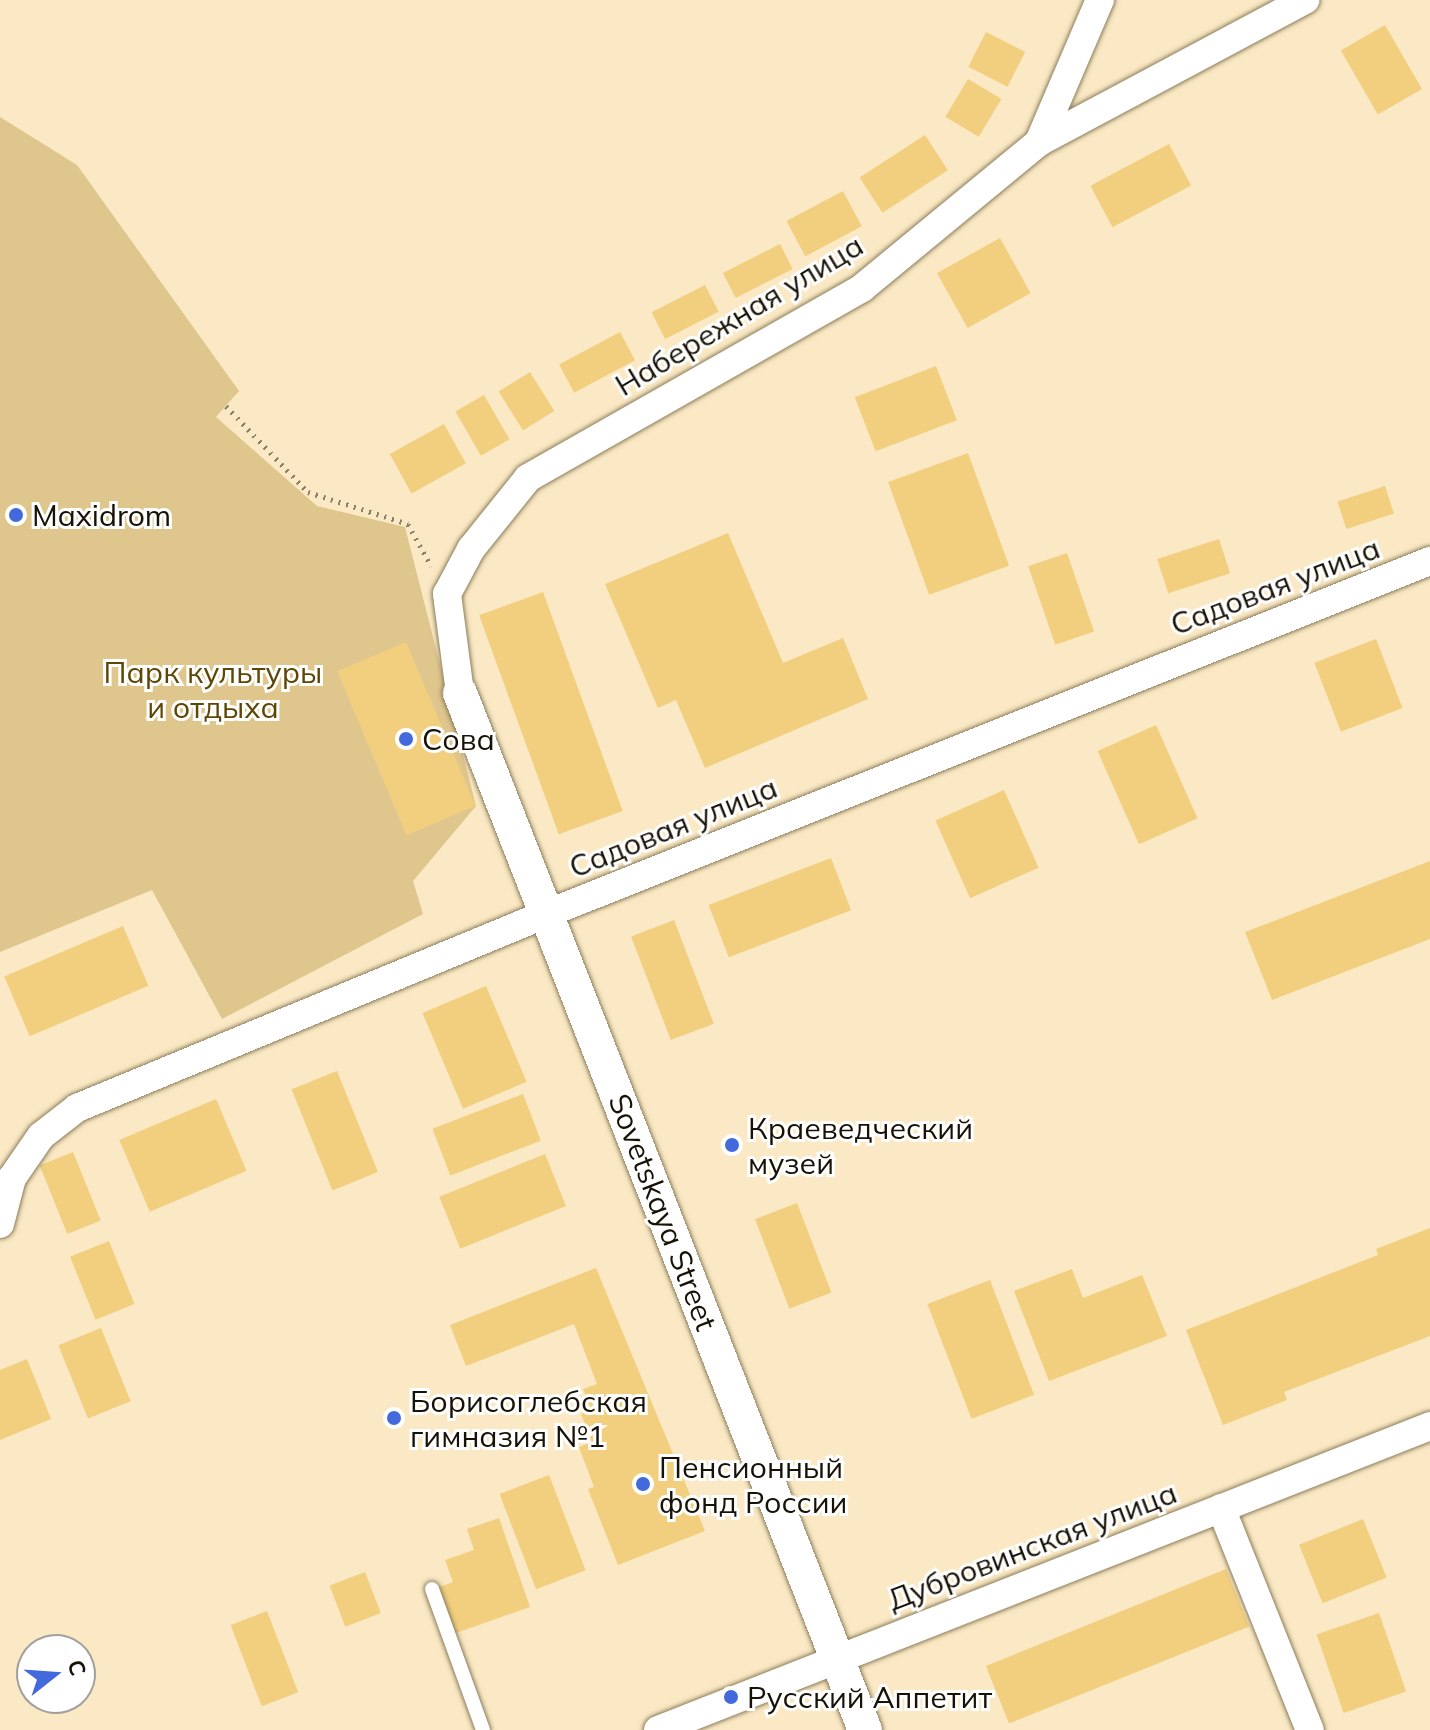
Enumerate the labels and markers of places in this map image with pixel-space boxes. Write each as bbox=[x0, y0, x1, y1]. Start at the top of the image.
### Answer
place label: Maxidrom bbox=[32, 497, 171, 533]
marker: Maxidrom bbox=[7, 506, 25, 524]
place label: Сова bbox=[422, 721, 495, 757]
marker: Сова bbox=[397, 730, 415, 748]
place label: Краеведческий музей bbox=[748, 1110, 973, 1180]
marker: Краеведческий музей bbox=[723, 1136, 741, 1154]
place label: Борисоглебская гимназия №1 bbox=[410, 1383, 647, 1454]
marker: Борисоглебская гимназия №1 bbox=[385, 1409, 403, 1427]
place label: Пенсионный фонд России bbox=[659, 1449, 847, 1520]
marker: Пенсионный фонд России bbox=[634, 1475, 652, 1493]
place label: Русский Аппетит bbox=[747, 1679, 992, 1715]
marker: Русский Аппетит bbox=[722, 1688, 740, 1706]

